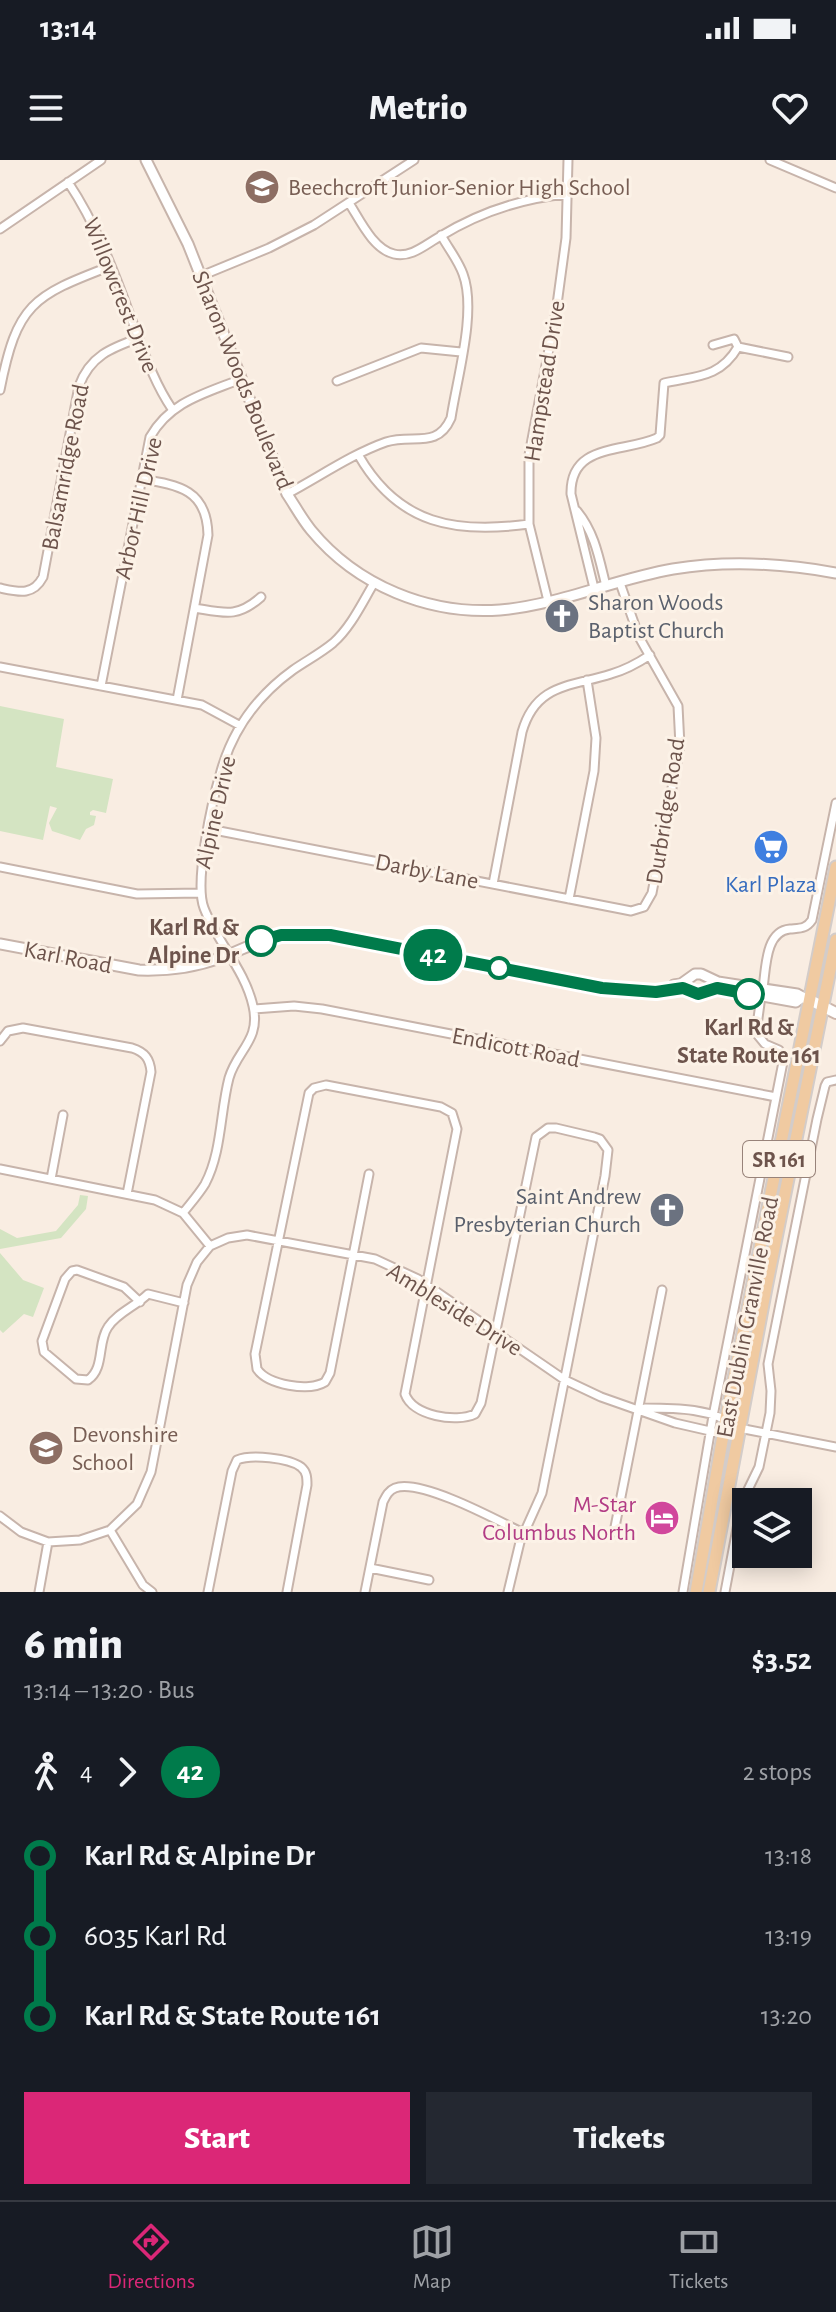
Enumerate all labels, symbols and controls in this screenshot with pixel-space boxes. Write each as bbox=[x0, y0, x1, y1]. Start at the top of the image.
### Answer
text: 13:14 bbox=[40, 13, 97, 43]
icon: menu bbox=[24, 86, 68, 130]
icon: heart bbox=[768, 86, 812, 130]
text: Metrio bbox=[369, 90, 467, 126]
school or university icon: Beechcroft Junior-Senior High School bbox=[243, 168, 281, 206]
place label: Beechcroft Junior-Senior High School bbox=[288, 176, 631, 200]
street label: Willowcrest Drive bbox=[78, 215, 162, 376]
street label: Sharon Woods Boulevard bbox=[187, 268, 297, 493]
street label: Hampstead Drive bbox=[520, 299, 570, 463]
street label: Balsamridge Road bbox=[38, 382, 94, 552]
street label: Arbor Hill Drive bbox=[111, 435, 167, 582]
place label: Sharon Woods Baptist Church bbox=[588, 591, 725, 643]
church icon: Sharon Woods Baptist Church bbox=[543, 597, 581, 635]
street label: Durbridge Road bbox=[643, 736, 689, 886]
street label: Alpine Drive bbox=[191, 753, 241, 871]
supermarket icon: Karl Plaza bbox=[752, 828, 790, 866]
street label: Darby Lane bbox=[373, 850, 480, 894]
place label: Karl Plaza bbox=[725, 873, 817, 897]
place label: Karl Rd & Alpine Dr bbox=[148, 916, 240, 968]
marker: Karl Rd & Alpine Dr bbox=[246, 926, 276, 956]
line badge: 42 bbox=[397, 929, 469, 981]
street label: Karl Road bbox=[22, 938, 114, 978]
text: 42 bbox=[419, 941, 447, 969]
unlabelled marker bbox=[488, 957, 510, 979]
marker: Karl Rd & State Route 161 bbox=[734, 979, 764, 1009]
place label: Karl Rd & State Route 161 bbox=[677, 1016, 821, 1068]
street label: Endicott Road bbox=[450, 1024, 582, 1072]
road number: SR 161 bbox=[743, 1141, 815, 1177]
place label: Saint Andrew Presbyterian Church bbox=[453, 1185, 641, 1237]
church icon: Saint Andrew Presbyterian Church bbox=[648, 1191, 686, 1229]
street label: East Dublin Granville Road bbox=[713, 1194, 783, 1440]
street label: Ambleside Drive bbox=[383, 1259, 526, 1361]
place label: Devonshire School bbox=[72, 1423, 178, 1475]
school or university icon: Devonshire School bbox=[27, 1429, 65, 1467]
map controls bbox=[732, 1488, 812, 1568]
button: layers bbox=[732, 1488, 812, 1568]
place label: M-Star Columbus North bbox=[482, 1493, 636, 1545]
hotel icon: M-Star Columbus North bbox=[643, 1499, 681, 1537]
text: 6 min bbox=[24, 1623, 123, 1667]
text: $3.52 bbox=[752, 1645, 812, 1675]
text: 13:14 – 13:20 · Bus bbox=[24, 1677, 195, 1703]
icon: walk bbox=[24, 1750, 68, 1794]
icon: forward bbox=[105, 1750, 149, 1794]
text: 42 bbox=[177, 1758, 204, 1786]
text: 4 bbox=[80, 1759, 93, 1785]
text: 2 stops bbox=[743, 1759, 812, 1785]
text: Karl Rd & Alpine Dr bbox=[84, 1841, 315, 1871]
text: 13:18 bbox=[765, 1843, 812, 1869]
text: 6035 Karl Rd bbox=[84, 1921, 227, 1951]
text: 13:19 bbox=[765, 1923, 812, 1949]
text: Karl Rd & State Route 161 bbox=[84, 2001, 381, 2031]
text: 13:20 bbox=[761, 2003, 812, 2029]
button: Start bbox=[24, 2092, 410, 2184]
button: Tickets bbox=[426, 2092, 812, 2184]
tab: Directions bbox=[107, 2220, 195, 2294]
tab: Map bbox=[410, 2220, 454, 2294]
tab: Tickets bbox=[669, 2220, 729, 2294]

